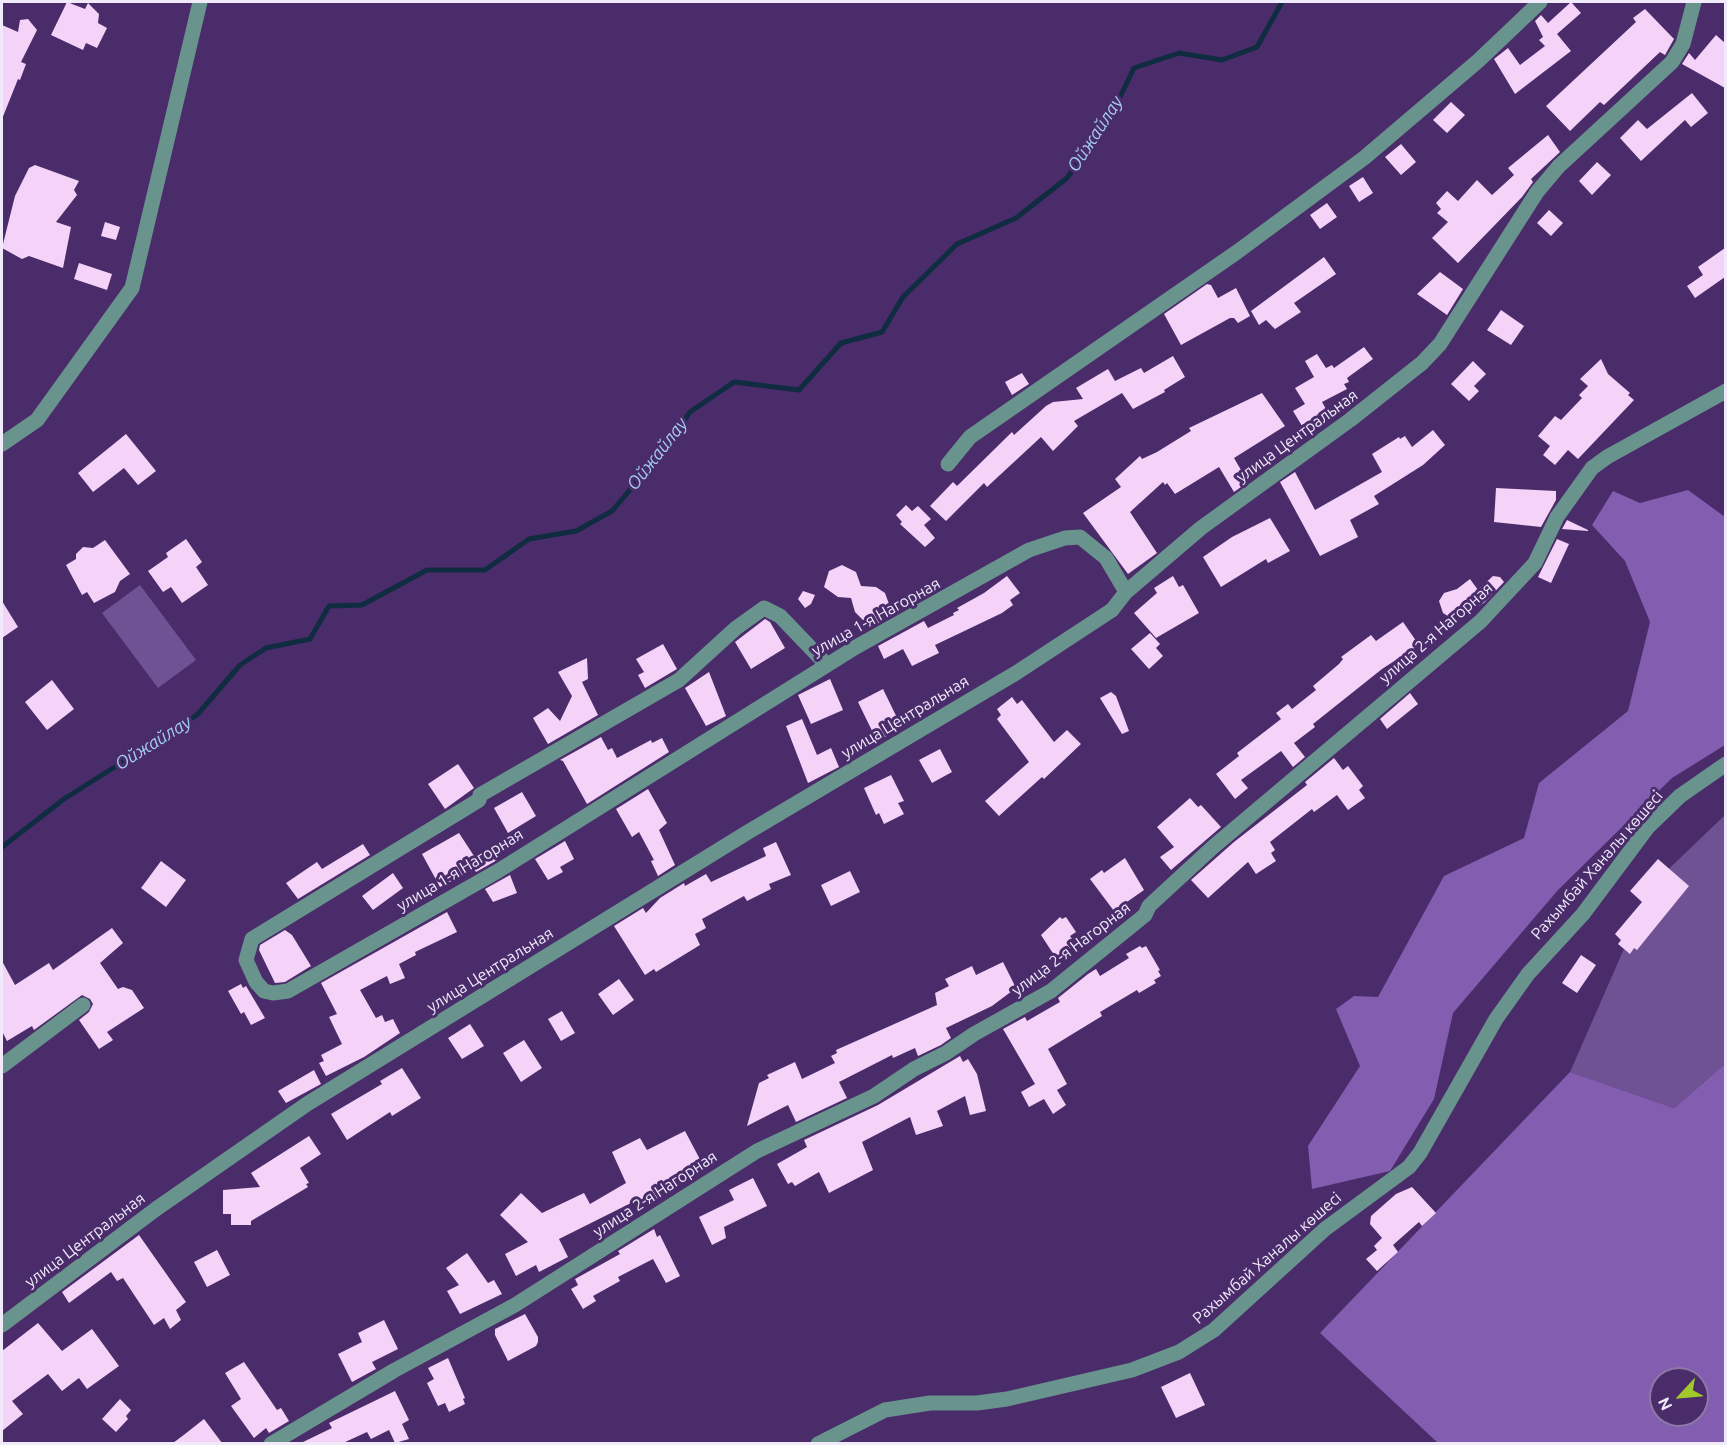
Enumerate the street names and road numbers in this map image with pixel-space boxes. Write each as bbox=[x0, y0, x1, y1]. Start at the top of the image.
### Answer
street label: улица Центральная bbox=[1233, 385, 1361, 487]
street label: улица 1-я Нагорная bbox=[808, 574, 944, 660]
street label: улица 2-я Нагорная bbox=[1375, 578, 1497, 688]
street label: улица Центральная bbox=[838, 671, 972, 763]
street label: Рахымбай Ханалы көшесі bbox=[1527, 787, 1667, 943]
street label: улица 1-я Нагорная bbox=[393, 825, 527, 915]
street label: улица 2-я Нагорная bbox=[1008, 898, 1134, 1000]
street label: улица Центральная bbox=[423, 923, 557, 1017]
street label: улица 2-я Нагорная bbox=[589, 1147, 721, 1241]
street label: Рахымбай Ханалы көшесі bbox=[1189, 1188, 1345, 1328]
street label: улица Центральная bbox=[21, 1189, 149, 1291]

